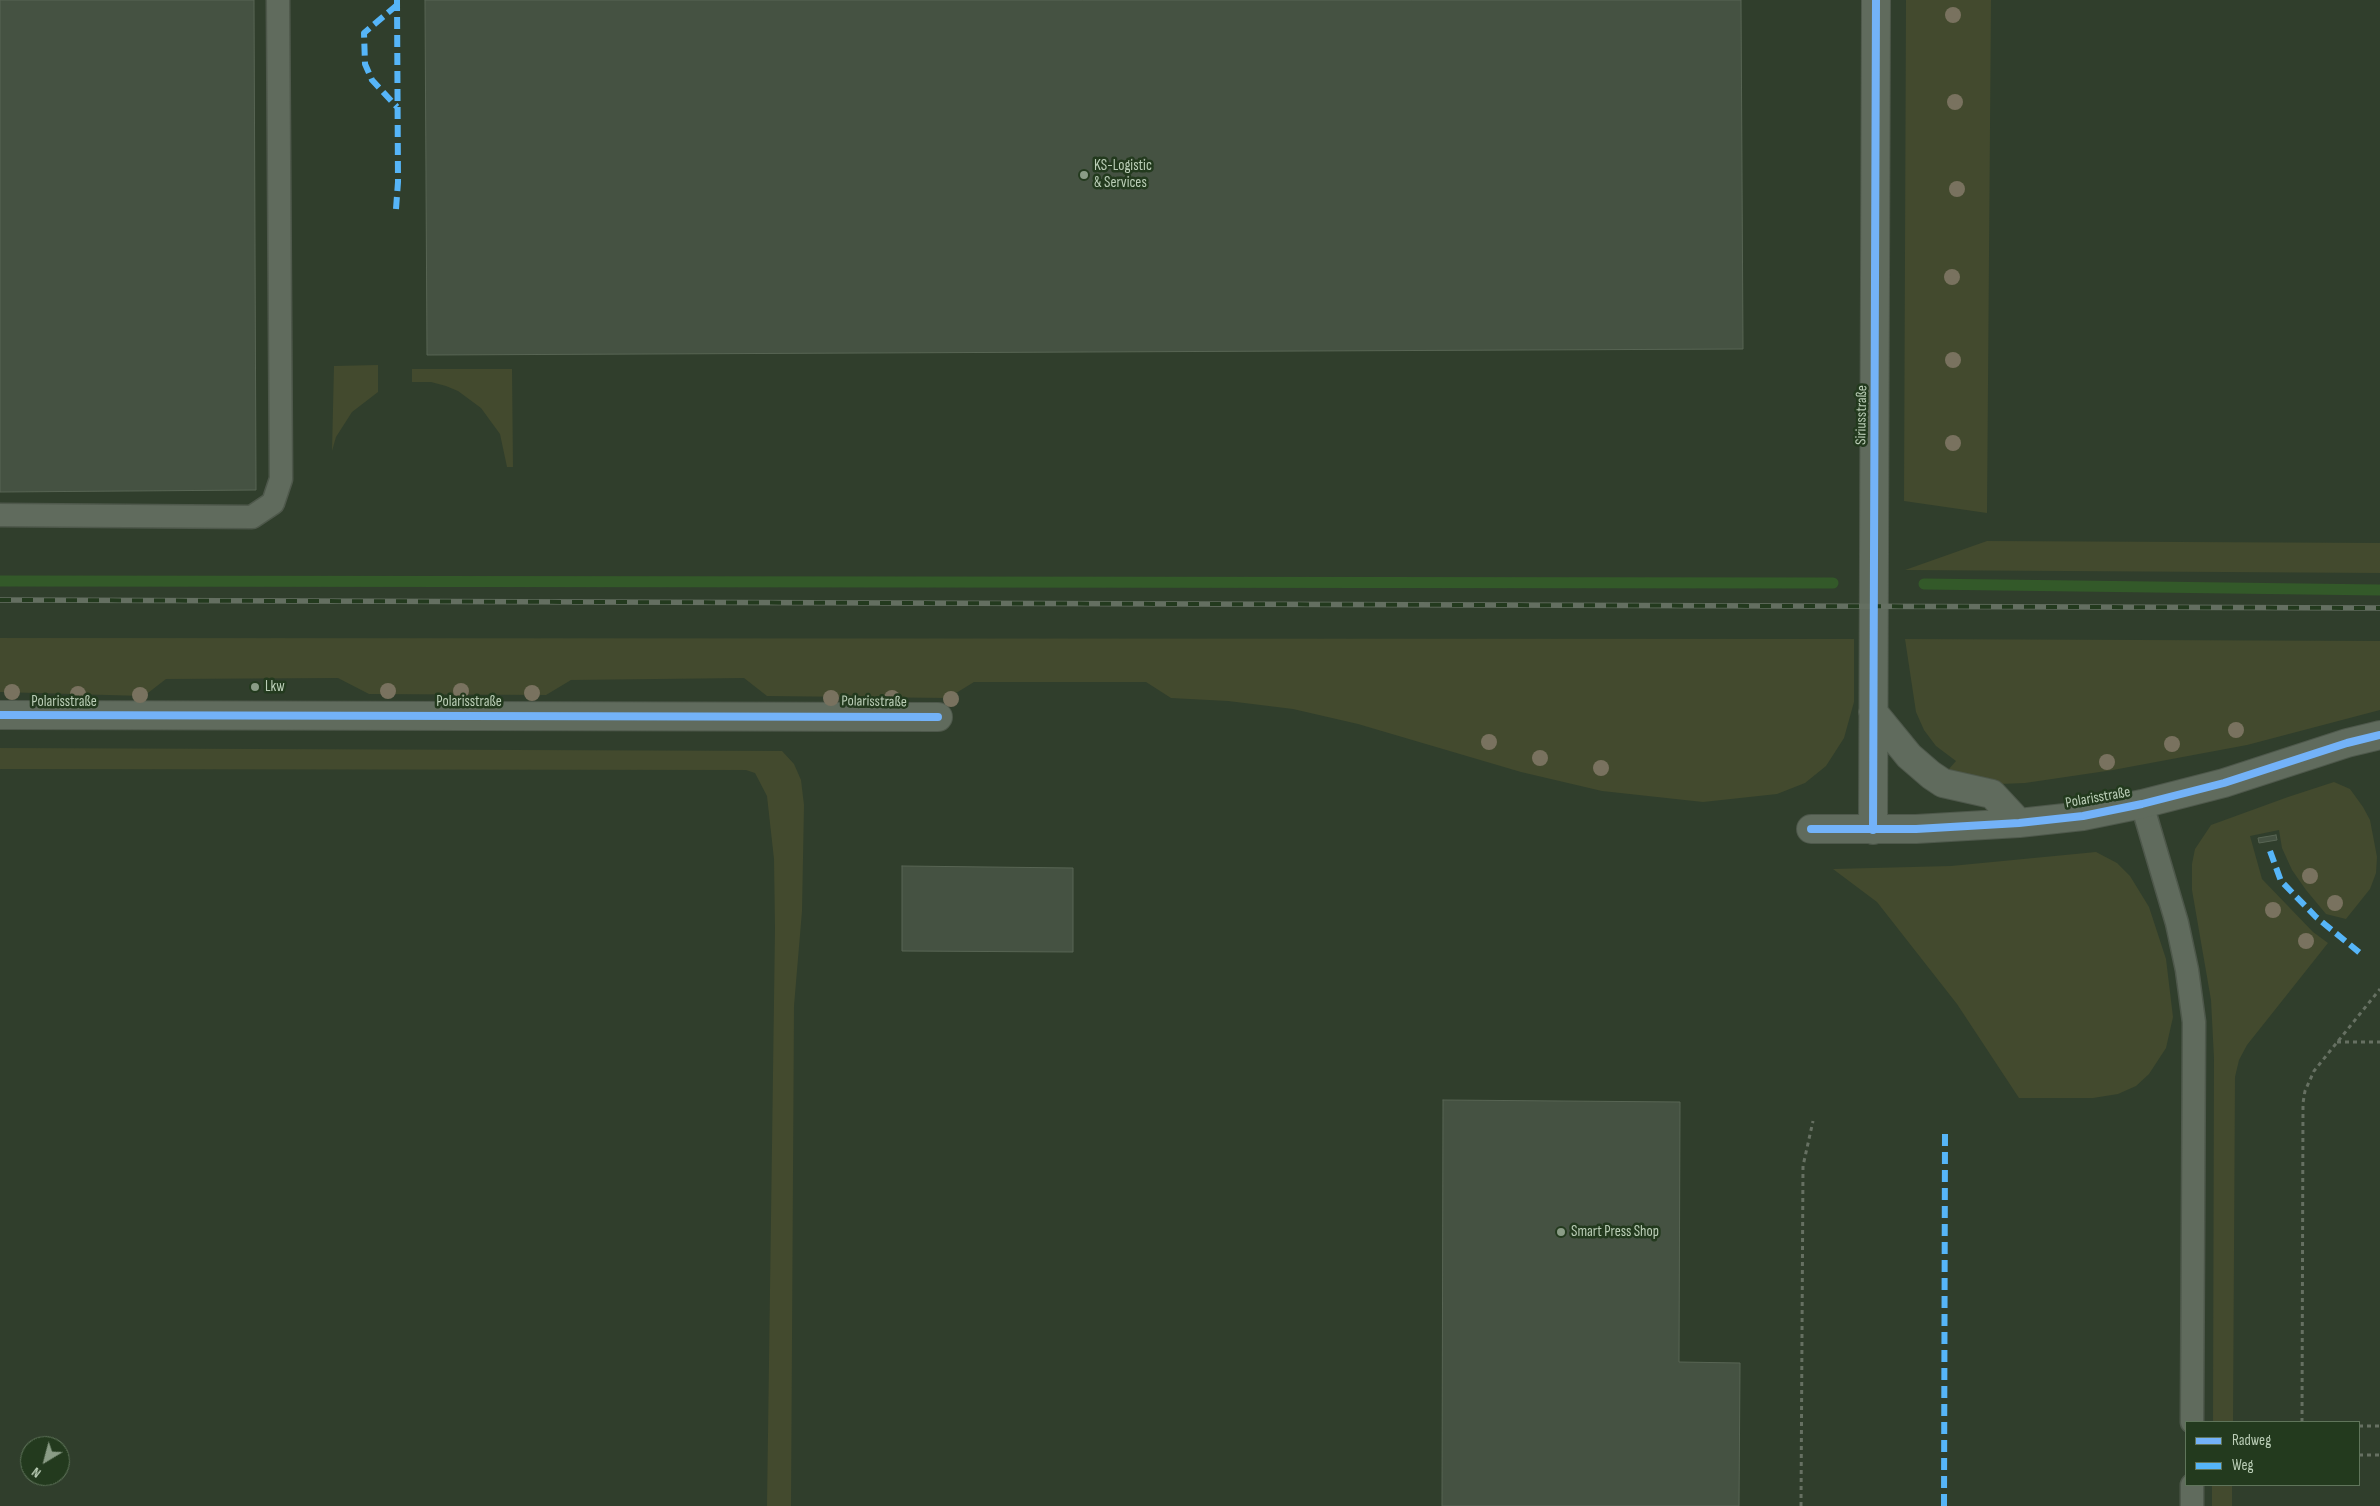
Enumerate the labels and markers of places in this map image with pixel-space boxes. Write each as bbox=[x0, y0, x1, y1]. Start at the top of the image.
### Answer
place label: KS-Logistic & Services bbox=[1094, 157, 1152, 192]
marker: KS-Logistic & Services bbox=[1078, 169, 1090, 181]
place label: Lkw bbox=[265, 678, 285, 696]
marker: Lkw bbox=[249, 681, 261, 693]
place label: Smart Press Shop bbox=[1571, 1223, 1659, 1241]
marker: Smart Press Shop bbox=[1555, 1226, 1567, 1238]

